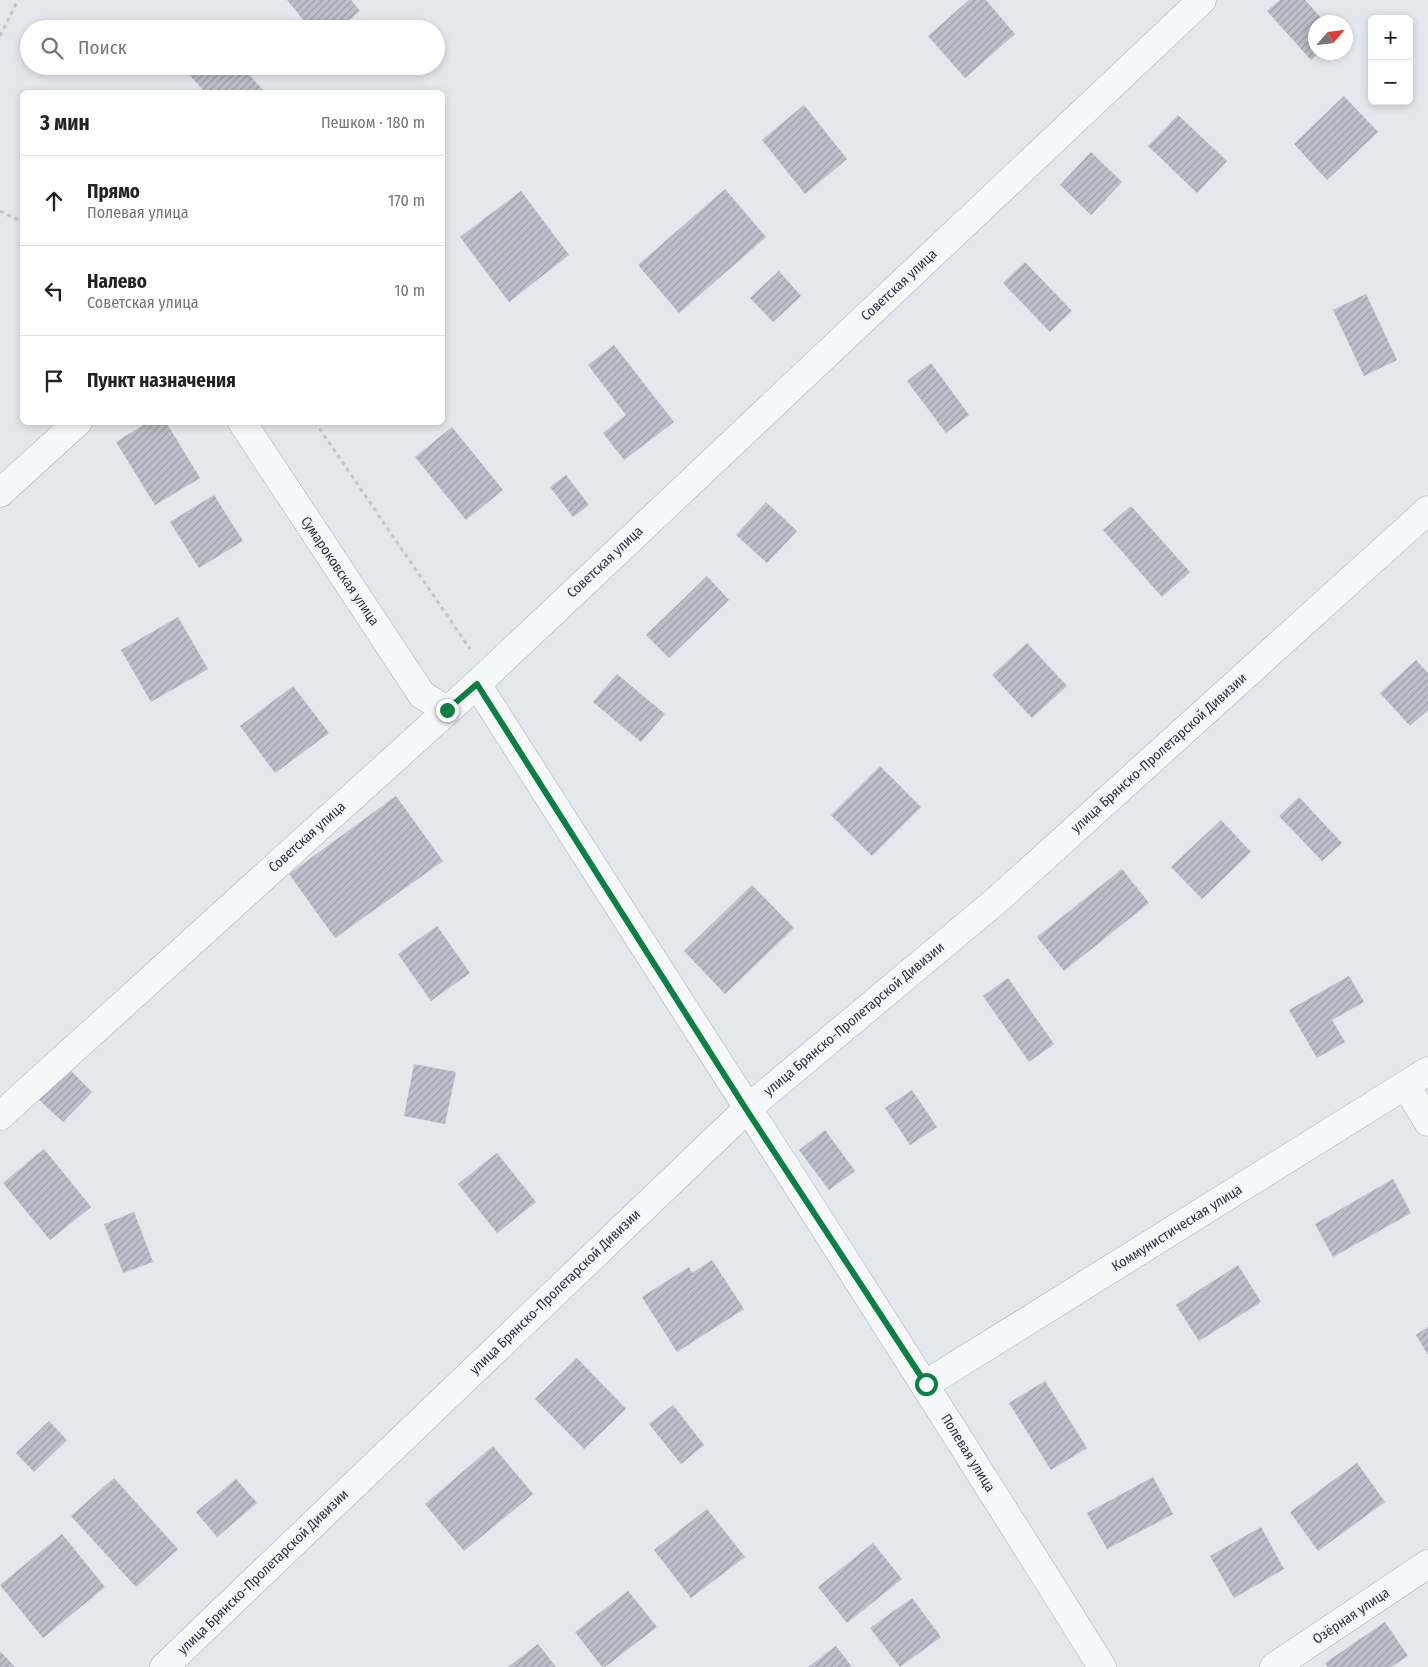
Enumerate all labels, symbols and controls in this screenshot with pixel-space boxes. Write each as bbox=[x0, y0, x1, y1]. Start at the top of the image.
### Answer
north arrow bbox=[1308, 15, 1353, 60]
map controls bbox=[1368, 15, 1413, 105]
button: + bbox=[1368, 15, 1413, 60]
search box bbox=[20, 20, 445, 75]
icon: search bbox=[38, 34, 66, 62]
text: Поиск bbox=[78, 36, 127, 59]
button: − bbox=[1368, 60, 1413, 105]
text: 3 мин bbox=[40, 110, 90, 136]
text: Пешком · 180 m bbox=[321, 113, 425, 132]
text: Прямо bbox=[87, 180, 140, 203]
icon: ahead bbox=[40, 187, 68, 215]
text: 170 m bbox=[388, 191, 425, 210]
text: Полевая улица bbox=[87, 203, 189, 222]
street label: Советская улица bbox=[858, 245, 941, 325]
text: Налево bbox=[87, 270, 147, 293]
icon: left bbox=[40, 277, 68, 305]
text: 10 m bbox=[394, 281, 425, 300]
text: Советская улица bbox=[87, 293, 199, 312]
icon: arrive bbox=[40, 367, 68, 395]
text: Пункт назначения bbox=[87, 369, 236, 392]
street label: Сумароковская улица bbox=[297, 513, 383, 629]
street label: Советская улица bbox=[564, 522, 647, 602]
street label: улица Брянско-Пролетарской Дивизии bbox=[1068, 670, 1250, 836]
route end bbox=[436, 699, 459, 722]
street label: Советская улица bbox=[265, 798, 349, 876]
street label: улица Брянско-Пролетарской Дивизии bbox=[760, 938, 948, 1100]
street label: Коммунистическая улица bbox=[1109, 1181, 1245, 1275]
street label: улица Брянско-Пролетарской Дивизии bbox=[466, 1206, 644, 1378]
route start bbox=[915, 1373, 938, 1396]
street label: Полевая улица bbox=[937, 1411, 999, 1495]
street label: улица Брянско-Пролетарской Дивизии bbox=[174, 1486, 352, 1658]
street label: Озёрная улица bbox=[1309, 1584, 1393, 1648]

